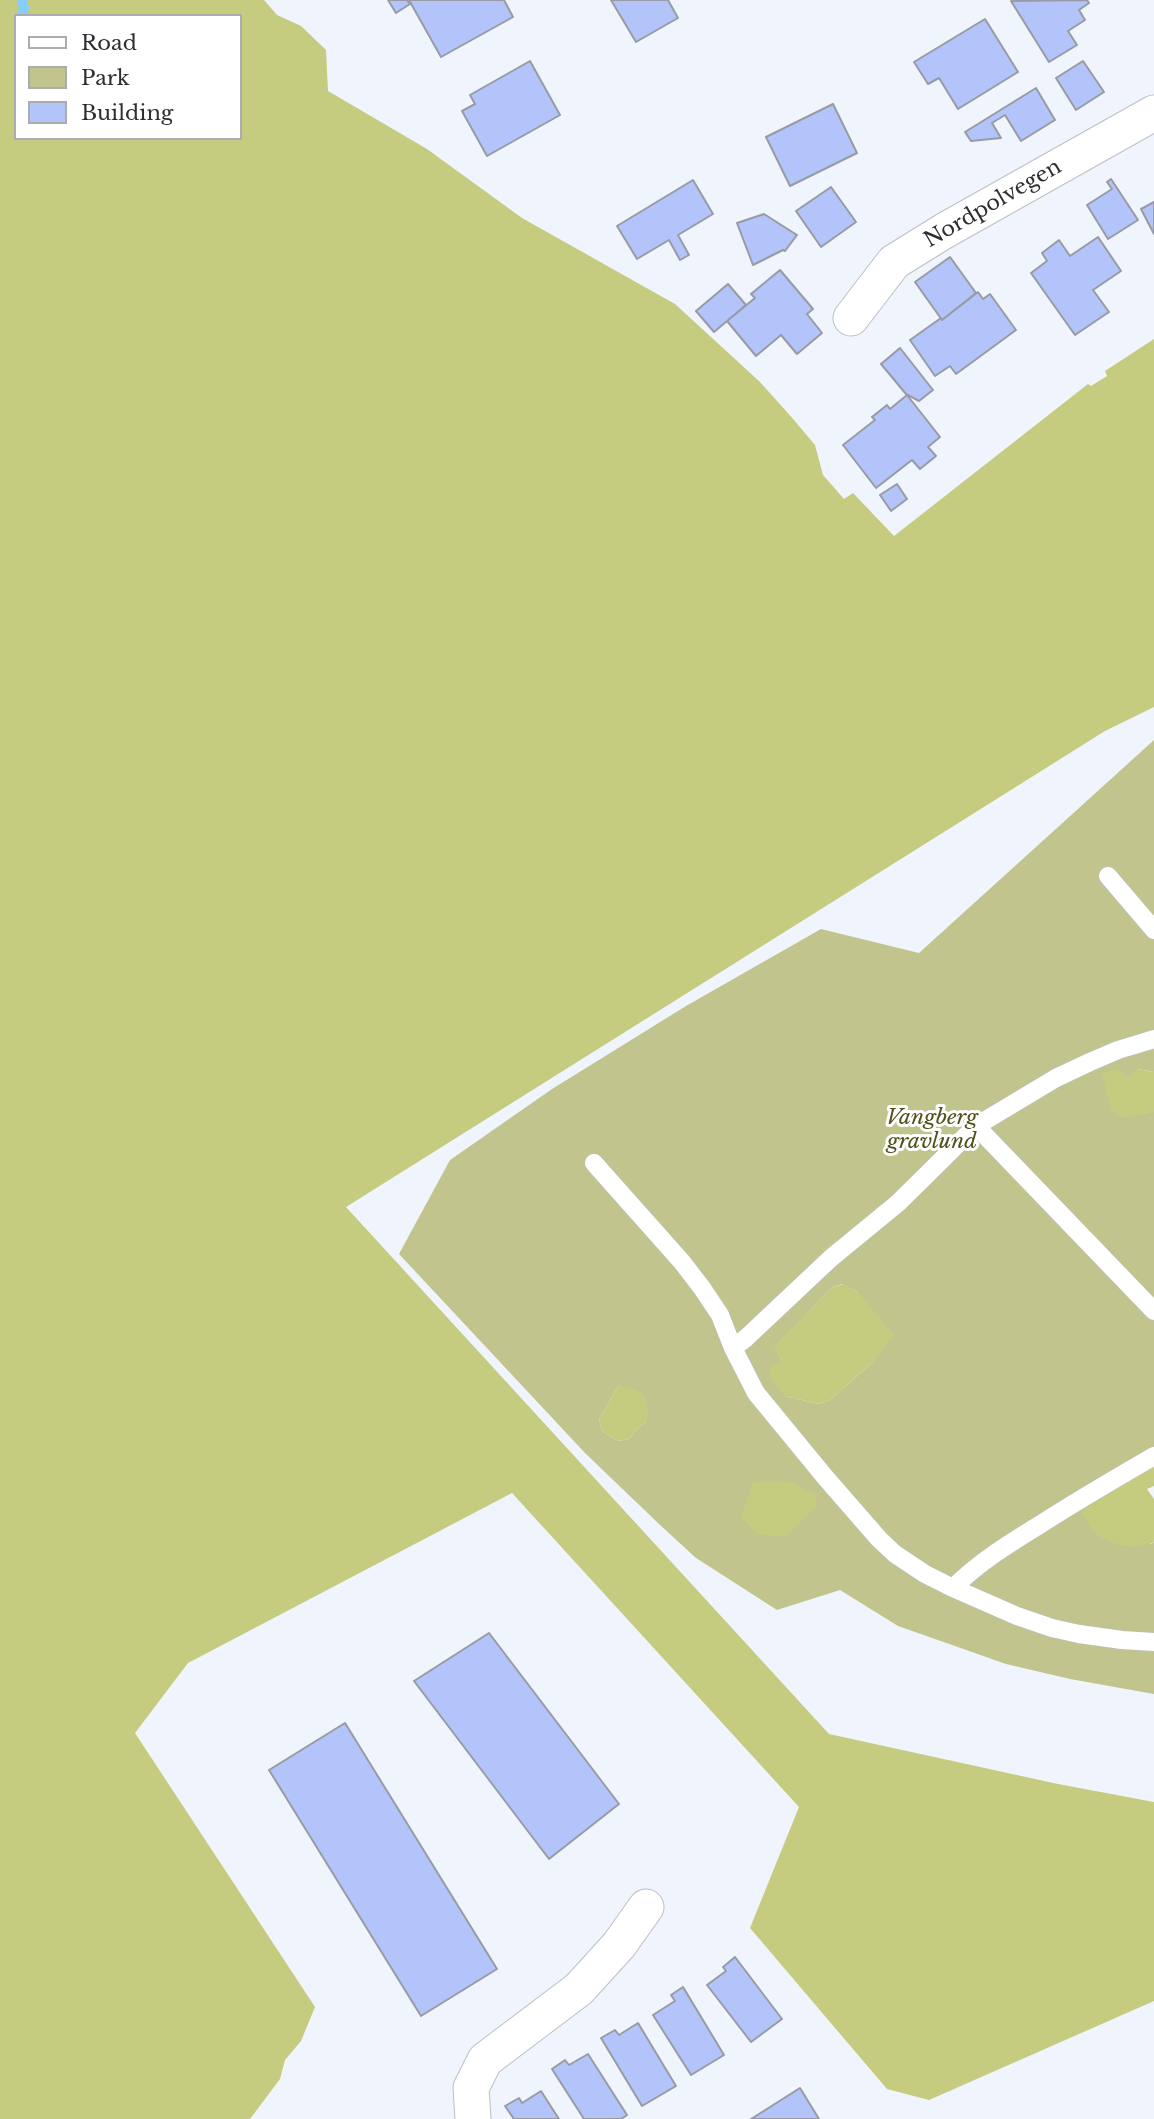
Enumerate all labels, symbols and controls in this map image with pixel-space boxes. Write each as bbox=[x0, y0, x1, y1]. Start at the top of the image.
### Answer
legend bbox=[14, 14, 242, 140]
text: Road bbox=[81, 30, 137, 56]
text: Park bbox=[81, 65, 130, 91]
text: Building bbox=[81, 100, 173, 126]
street label: Nordpolvegen bbox=[920, 155, 1066, 253]
park label: Vangberg gravlund bbox=[886, 1105, 978, 1155]

